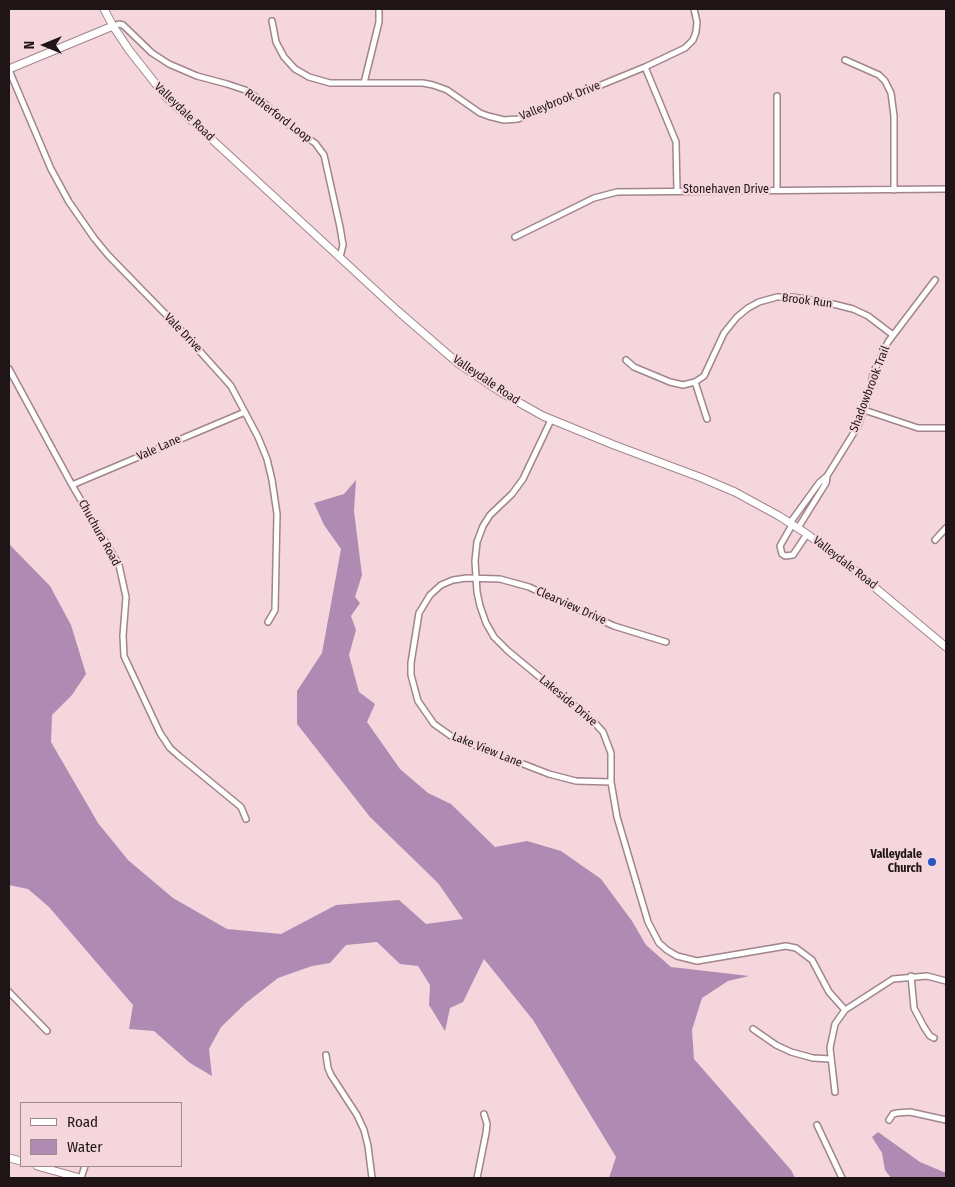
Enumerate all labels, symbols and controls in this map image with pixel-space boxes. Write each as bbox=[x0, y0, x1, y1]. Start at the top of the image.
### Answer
north arrow bbox=[20, 20, 70, 70]
text: N bbox=[21, 41, 38, 49]
street label: Valleybrook Drive bbox=[518, 78, 602, 124]
street label: Valleydale Road bbox=[151, 80, 217, 144]
street label: Rutherford Loop bbox=[242, 86, 314, 146]
street label: Stonehaven Drive bbox=[683, 183, 769, 197]
street label: Brook Run bbox=[781, 291, 833, 311]
street label: Vale Drive bbox=[161, 311, 205, 355]
street label: Shadowbrook Trail bbox=[847, 344, 893, 434]
street label: Valleydale Road bbox=[450, 352, 522, 408]
street label: Vale Lane bbox=[135, 432, 183, 464]
street label: Chuchura Road bbox=[75, 497, 123, 569]
street label: Valleydale Road bbox=[810, 533, 880, 593]
street label: Clearview Drive bbox=[534, 584, 608, 628]
street label: Lakeside Drive bbox=[536, 673, 600, 729]
street label: Lake View Lane bbox=[450, 729, 524, 771]
place label: Valleydale Church bbox=[871, 848, 922, 876]
marker: Valleydale Church bbox=[926, 856, 938, 868]
legend bbox=[20, 1102, 182, 1167]
text: Road bbox=[67, 1113, 98, 1131]
text: Water bbox=[67, 1138, 102, 1156]

